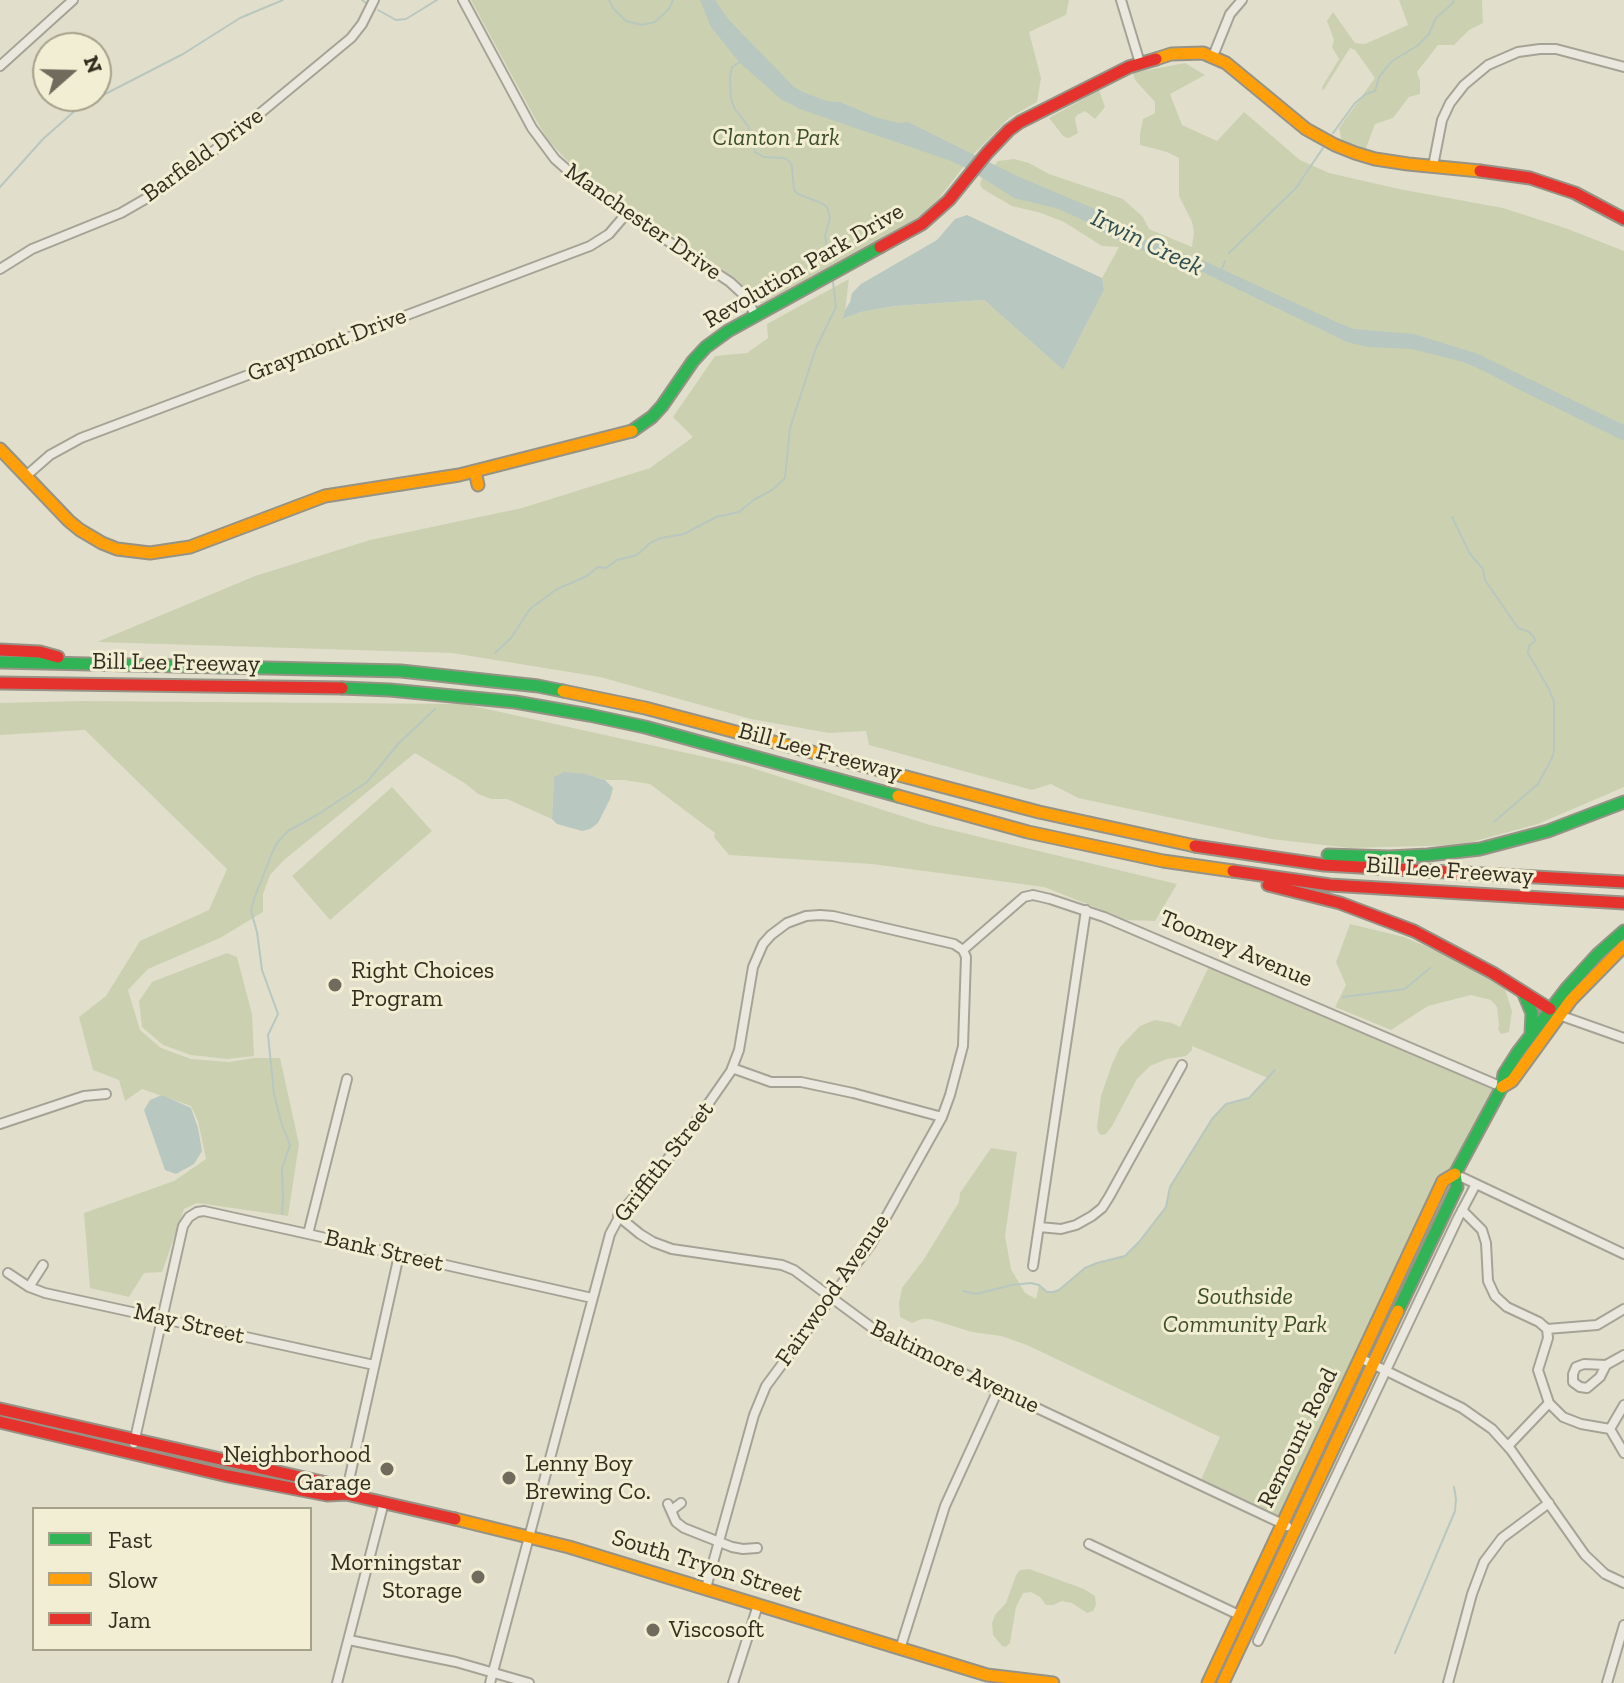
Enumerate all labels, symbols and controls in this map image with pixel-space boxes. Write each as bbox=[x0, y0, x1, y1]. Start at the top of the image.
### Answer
north arrow bbox=[32, 32, 112, 112]
text: N bbox=[78, 52, 109, 77]
street label: Barfield Drive bbox=[137, 101, 269, 209]
park label: Clanton Park bbox=[712, 124, 840, 152]
street label: Manchester Drive bbox=[559, 157, 727, 287]
street label: Revolution Park Drive bbox=[699, 197, 909, 335]
water label: Irwin Creek bbox=[1086, 203, 1208, 283]
street label: Graymont Drive bbox=[244, 302, 410, 388]
street label: Bill Lee Freeway bbox=[92, 647, 260, 679]
street label: Bill Lee Freeway bbox=[735, 716, 905, 788]
street label: Bill Lee Freeway bbox=[1365, 851, 1535, 891]
street label: Toomey Avenue bbox=[1155, 904, 1317, 994]
place label: Right Choices Program bbox=[351, 957, 494, 1013]
marker: Right Choices Program bbox=[326, 976, 344, 994]
street label: Griffith Street bbox=[608, 1096, 720, 1228]
street label: Fairwood Avenue bbox=[770, 1208, 896, 1372]
street label: Bank Street bbox=[322, 1223, 446, 1279]
park label: Southside Community Park bbox=[1163, 1283, 1327, 1339]
street label: May Street bbox=[131, 1297, 247, 1351]
street label: Baltimore Avenue bbox=[866, 1314, 1044, 1420]
street label: Remount Road bbox=[1252, 1363, 1344, 1513]
place label: Neighborhood Garage bbox=[223, 1441, 371, 1497]
place label: Lenny Boy Brewing Co. bbox=[525, 1450, 651, 1506]
marker: Neighborhood Garage bbox=[378, 1460, 396, 1478]
marker: Lenny Boy Brewing Co. bbox=[500, 1469, 518, 1487]
legend bbox=[32, 1507, 312, 1651]
street label: South Tryon Street bbox=[608, 1523, 806, 1609]
text: Fast bbox=[108, 1525, 152, 1554]
place label: Morningstar Storage bbox=[331, 1549, 462, 1605]
text: Slow bbox=[108, 1565, 158, 1594]
marker: Morningstar Storage bbox=[469, 1568, 487, 1586]
text: Jam bbox=[108, 1605, 151, 1634]
place label: Viscosoft bbox=[669, 1616, 764, 1644]
marker: Viscosoft bbox=[644, 1621, 662, 1639]

